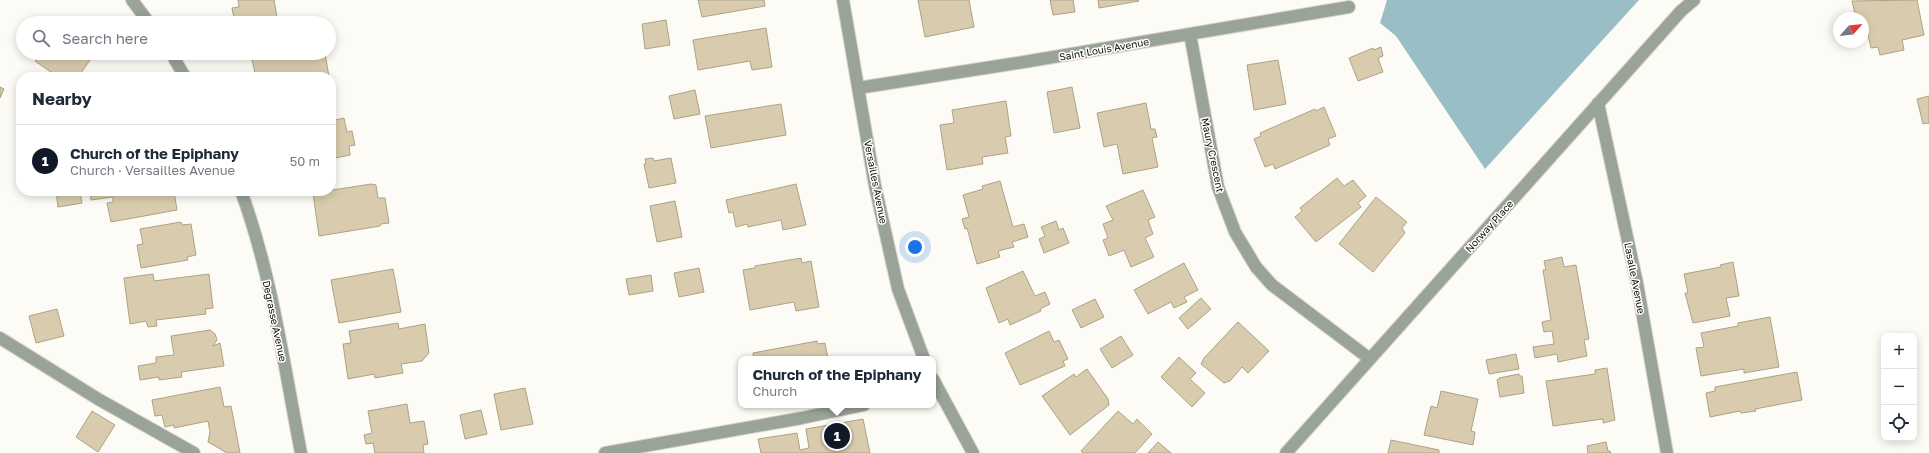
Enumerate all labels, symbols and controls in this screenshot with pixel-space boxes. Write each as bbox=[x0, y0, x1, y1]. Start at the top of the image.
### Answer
north arrow bbox=[1833, 12, 1869, 48]
search box bbox=[16, 16, 336, 60]
icon: search bbox=[30, 27, 52, 49]
text: Search here bbox=[62, 29, 148, 47]
street label: Saint Louis Avenue bbox=[1058, 35, 1150, 63]
text: Nearby bbox=[32, 88, 92, 109]
street label: Maury Crescent bbox=[1199, 117, 1227, 193]
street label: Versailles Avenue bbox=[862, 139, 890, 225]
text: Church of the Epiphany bbox=[70, 144, 239, 162]
text: 1 bbox=[42, 153, 48, 169]
text: 50 m bbox=[290, 153, 320, 169]
text: Church · Versailles Avenue bbox=[70, 162, 235, 178]
street label: Norway Place bbox=[1463, 197, 1516, 254]
your location bbox=[905, 237, 925, 257]
street label: Lasalle Avenue bbox=[1622, 241, 1648, 315]
street label: Degrasse Avenue bbox=[261, 279, 289, 363]
map controls bbox=[1881, 333, 1917, 441]
button: + bbox=[1881, 333, 1917, 369]
popup bbox=[738, 356, 936, 408]
text: Church of the Epiphany bbox=[752, 365, 922, 383]
button: − bbox=[1881, 369, 1917, 405]
text: Church bbox=[752, 383, 797, 399]
button: locate bbox=[1881, 405, 1917, 441]
pin: 1 bbox=[824, 421, 850, 451]

